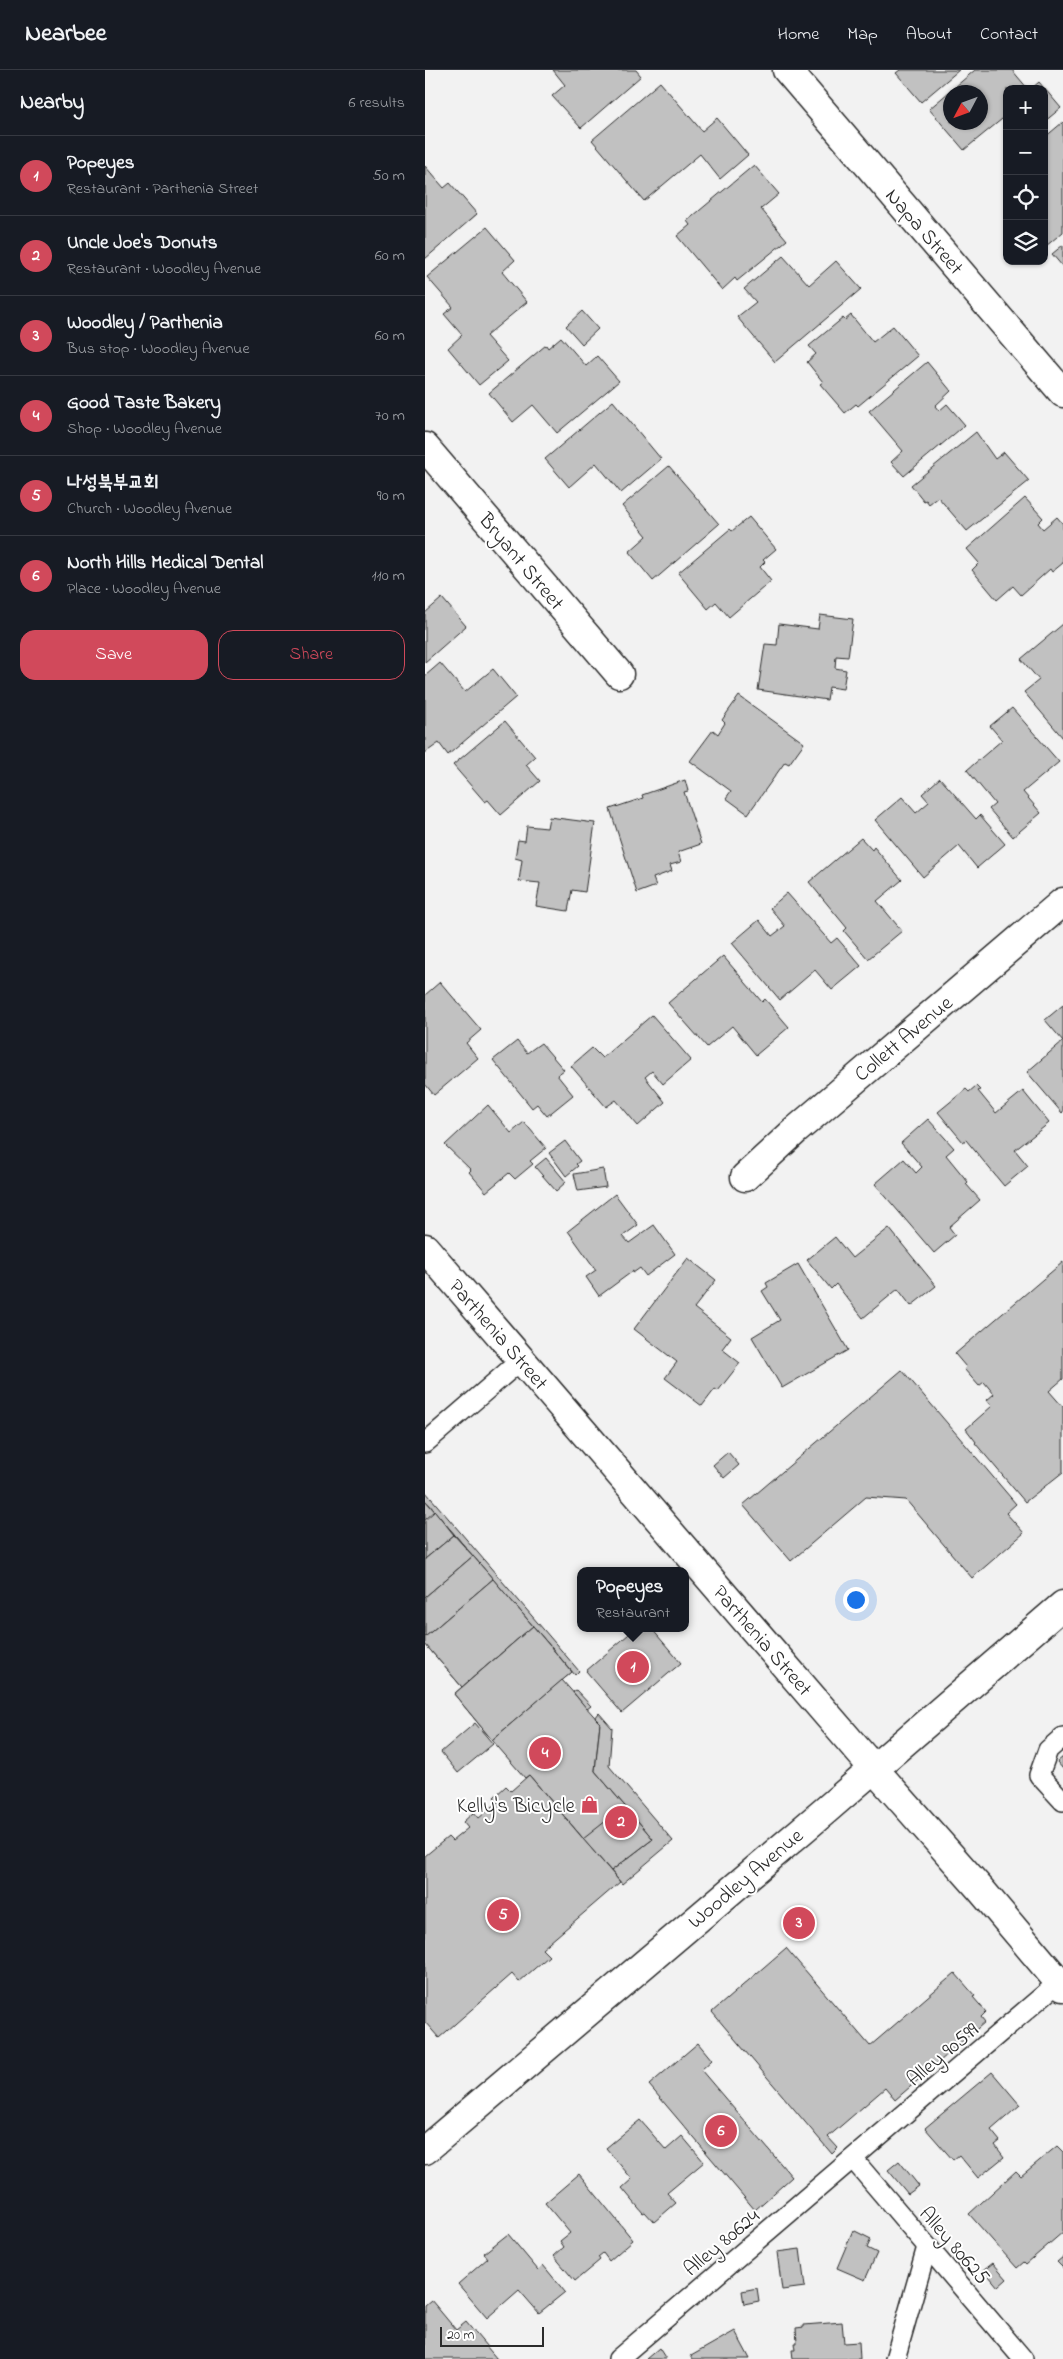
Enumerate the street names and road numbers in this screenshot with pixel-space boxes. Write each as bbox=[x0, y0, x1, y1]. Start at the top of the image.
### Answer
street label: Napa Street bbox=[877, 182, 970, 282]
street label: Bryant Street bbox=[468, 506, 570, 619]
street label: Collett Avenue bbox=[849, 989, 961, 1090]
street label: Parthenia Street bbox=[441, 1273, 554, 1398]
street label: Parthenia Street bbox=[705, 1579, 818, 1704]
street label: Woodley Avenue bbox=[682, 1822, 812, 1938]
street label: Alley 90599 bbox=[901, 2016, 988, 2096]
street label: Alley 80625 bbox=[910, 2201, 996, 2293]
street label: Alley 80624 bbox=[678, 2202, 769, 2286]

